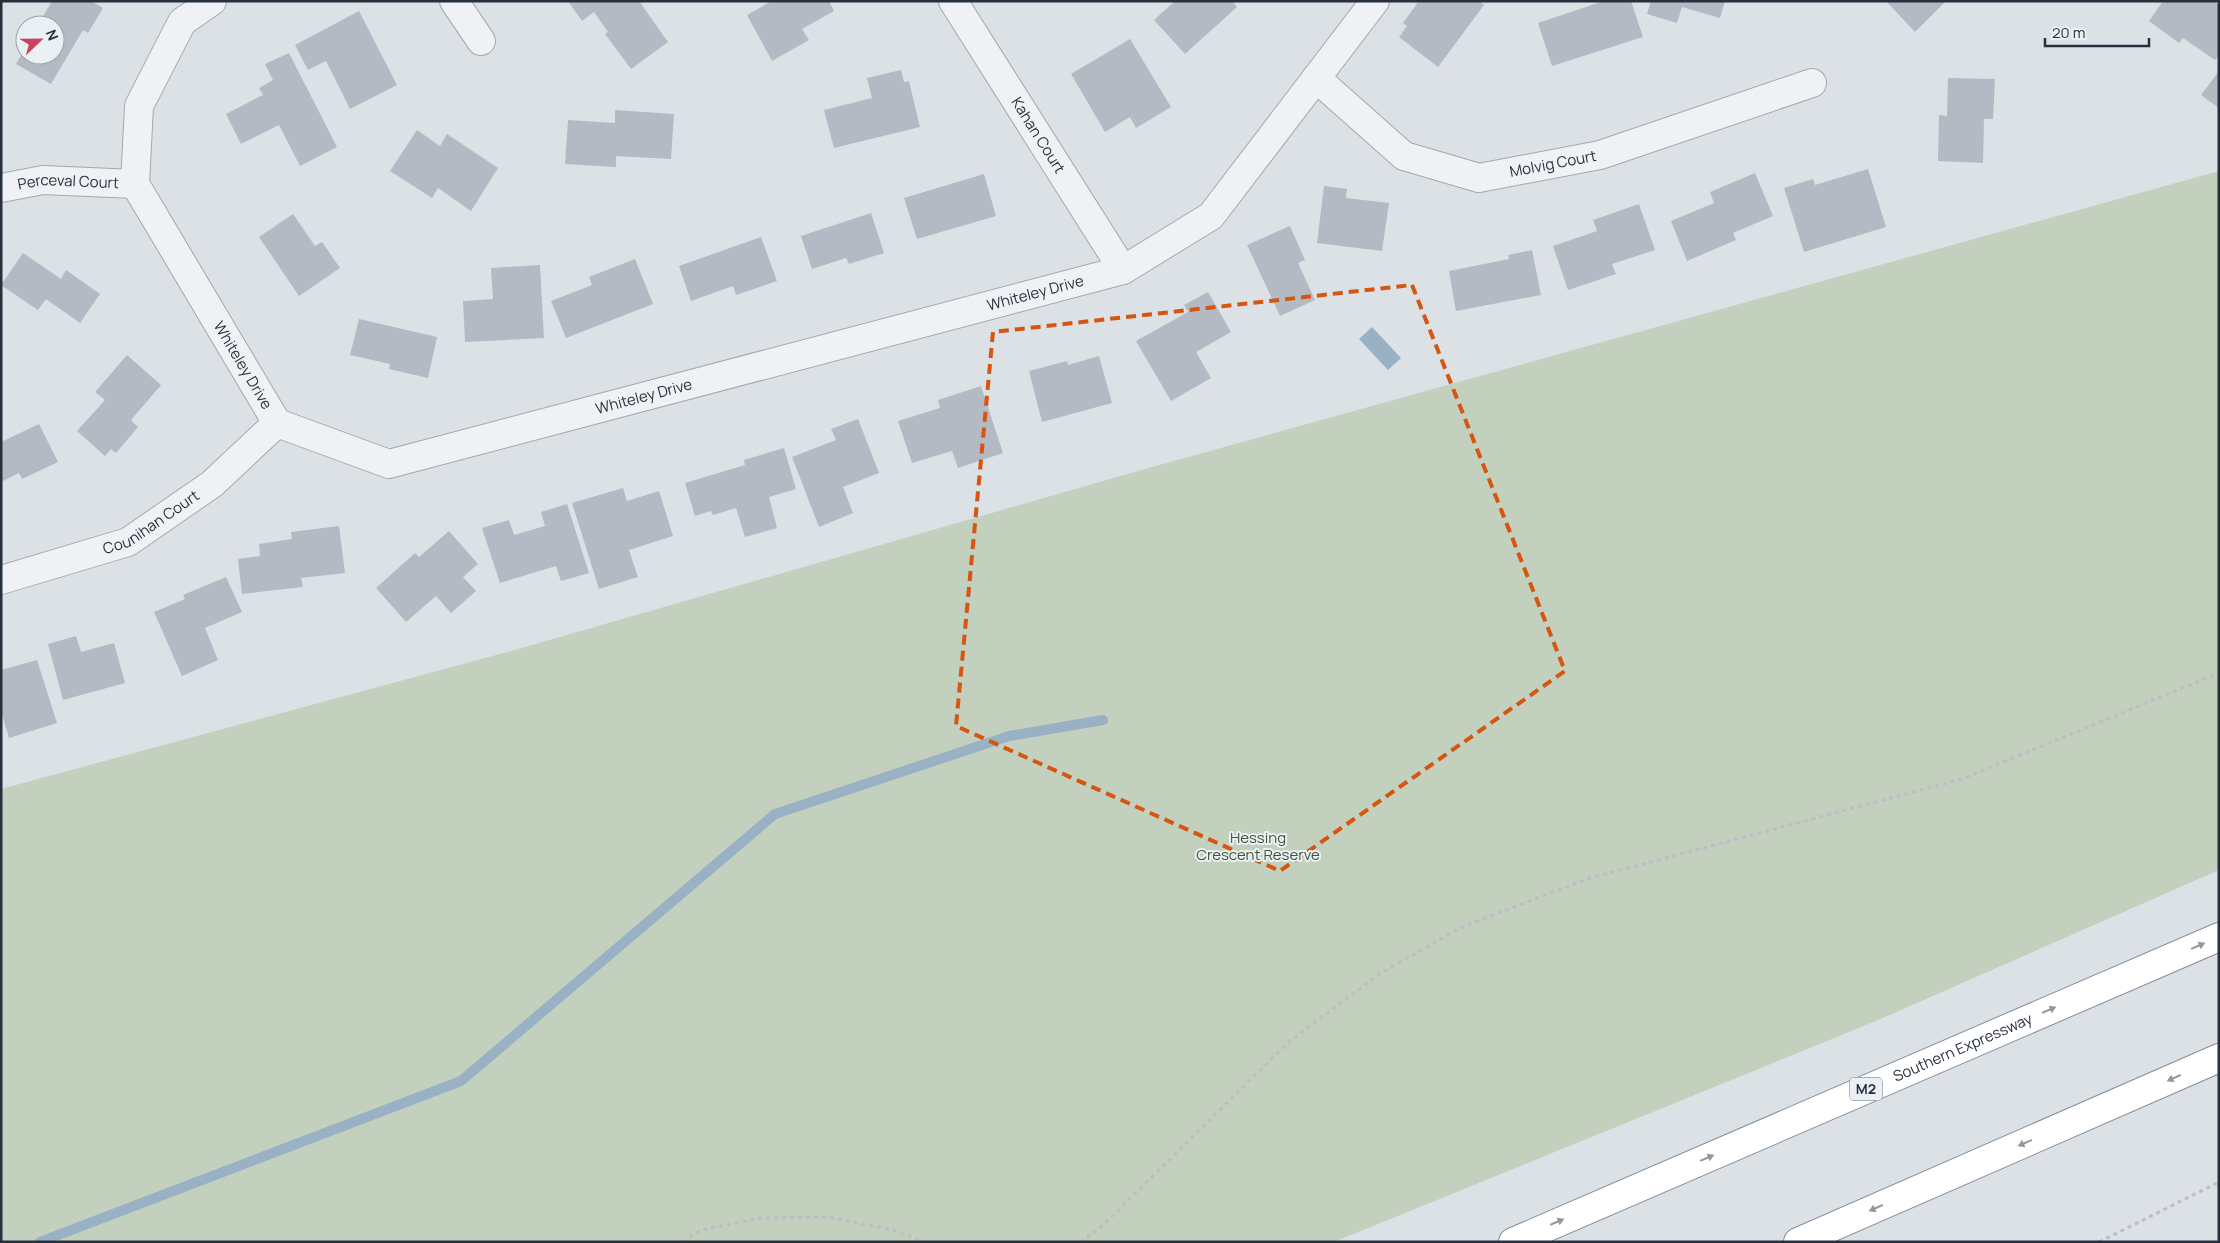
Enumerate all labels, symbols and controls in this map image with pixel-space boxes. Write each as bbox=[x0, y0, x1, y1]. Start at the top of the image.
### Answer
north arrow bbox=[15, 15, 65, 65]
scale bar bbox=[2045, 15, 2149, 47]
text: 20 m bbox=[2052, 22, 2085, 43]
text: N bbox=[42, 27, 63, 43]
street label: Kahan Court bbox=[1006, 93, 1070, 177]
street label: Molvig Court bbox=[1508, 145, 1598, 182]
street label: Perceval Court bbox=[16, 169, 119, 195]
street label: Whiteley Drive bbox=[985, 270, 1086, 315]
street label: Whiteley Drive bbox=[209, 317, 278, 413]
street label: Whiteley Drive bbox=[593, 373, 695, 419]
street label: Counihan Court bbox=[100, 485, 203, 559]
park label: Hessing Crescent Reserve bbox=[1196, 827, 1320, 865]
one-way arrow bbox=[2191, 941, 2205, 949]
one-way arrow bbox=[2042, 1006, 2056, 1014]
street label: Southern Expressway bbox=[1890, 1008, 2036, 1087]
one-way arrow bbox=[2167, 1074, 2181, 1082]
road number: M2 bbox=[1850, 1078, 1882, 1100]
one-way arrow bbox=[2018, 1139, 2032, 1147]
one-way arrow bbox=[1700, 1153, 1714, 1161]
one-way arrow bbox=[1869, 1204, 1883, 1212]
one-way arrow bbox=[1550, 1218, 1565, 1226]

